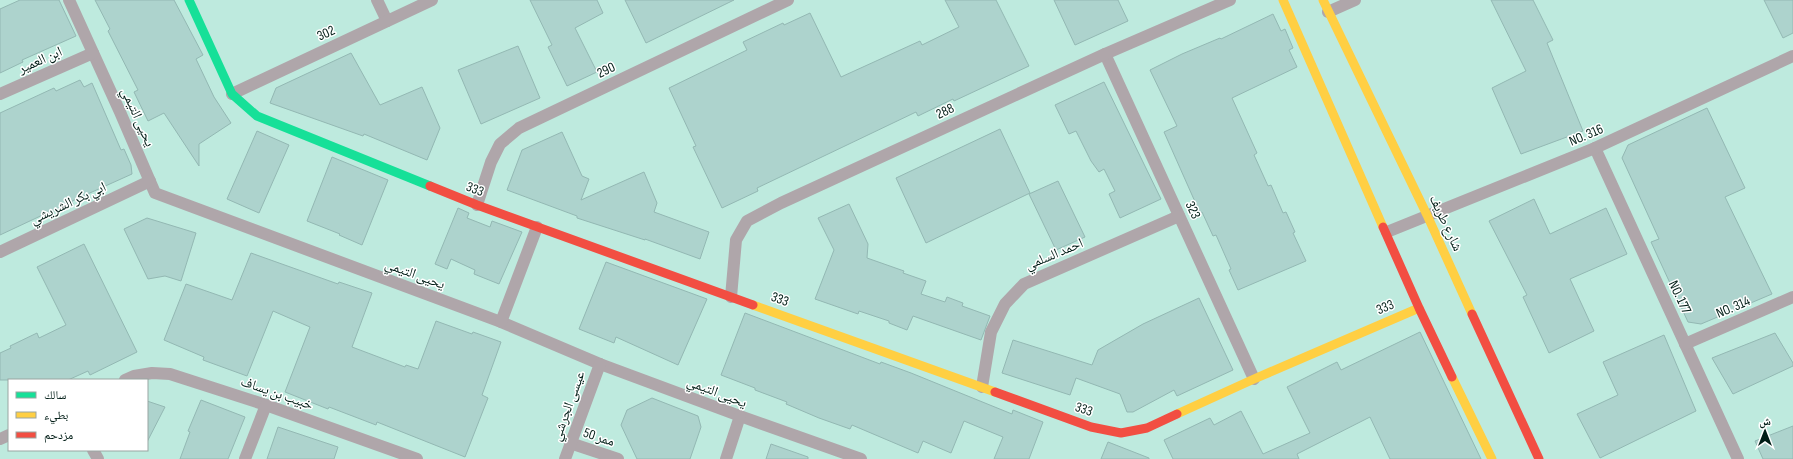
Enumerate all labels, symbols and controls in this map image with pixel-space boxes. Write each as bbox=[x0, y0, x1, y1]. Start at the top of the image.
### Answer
street label: 302 bbox=[314, 21, 338, 44]
street label: ابن العمير bbox=[15, 43, 65, 78]
street label: 290 bbox=[594, 58, 618, 82]
street label: يحيى التيمي bbox=[115, 85, 159, 150]
street label: 288 bbox=[933, 99, 957, 123]
street label: NO. 316 bbox=[1566, 120, 1606, 150]
street label: ابي بكر الشريشي bbox=[27, 178, 110, 230]
street label: 333 bbox=[464, 178, 486, 200]
street label: شارع طريف bbox=[1425, 192, 1466, 254]
street label: 323 bbox=[1182, 198, 1204, 222]
street label: احمد السلمي bbox=[1022, 234, 1087, 276]
street label: يحيى التيمي bbox=[382, 255, 448, 295]
street label: NO. 177 bbox=[1665, 278, 1695, 317]
street label: 333 bbox=[769, 288, 791, 310]
street label: NO. 314 bbox=[1713, 292, 1753, 322]
street label: 333 bbox=[1374, 296, 1397, 318]
street label: عيسى الجرشي bbox=[547, 369, 591, 444]
street label: خبيب بن يساف bbox=[239, 373, 316, 413]
street label: يحيى التيمي bbox=[684, 373, 750, 414]
legend bbox=[8, 379, 148, 451]
text: سالك bbox=[44, 388, 66, 403]
street label: 333 bbox=[1073, 398, 1095, 420]
text: بطيء bbox=[44, 408, 68, 425]
north arrow bbox=[1745, 411, 1785, 451]
text: ش bbox=[1759, 415, 1771, 429]
street label: ممر 50 bbox=[581, 424, 617, 450]
text: مزدحم bbox=[44, 428, 73, 443]

